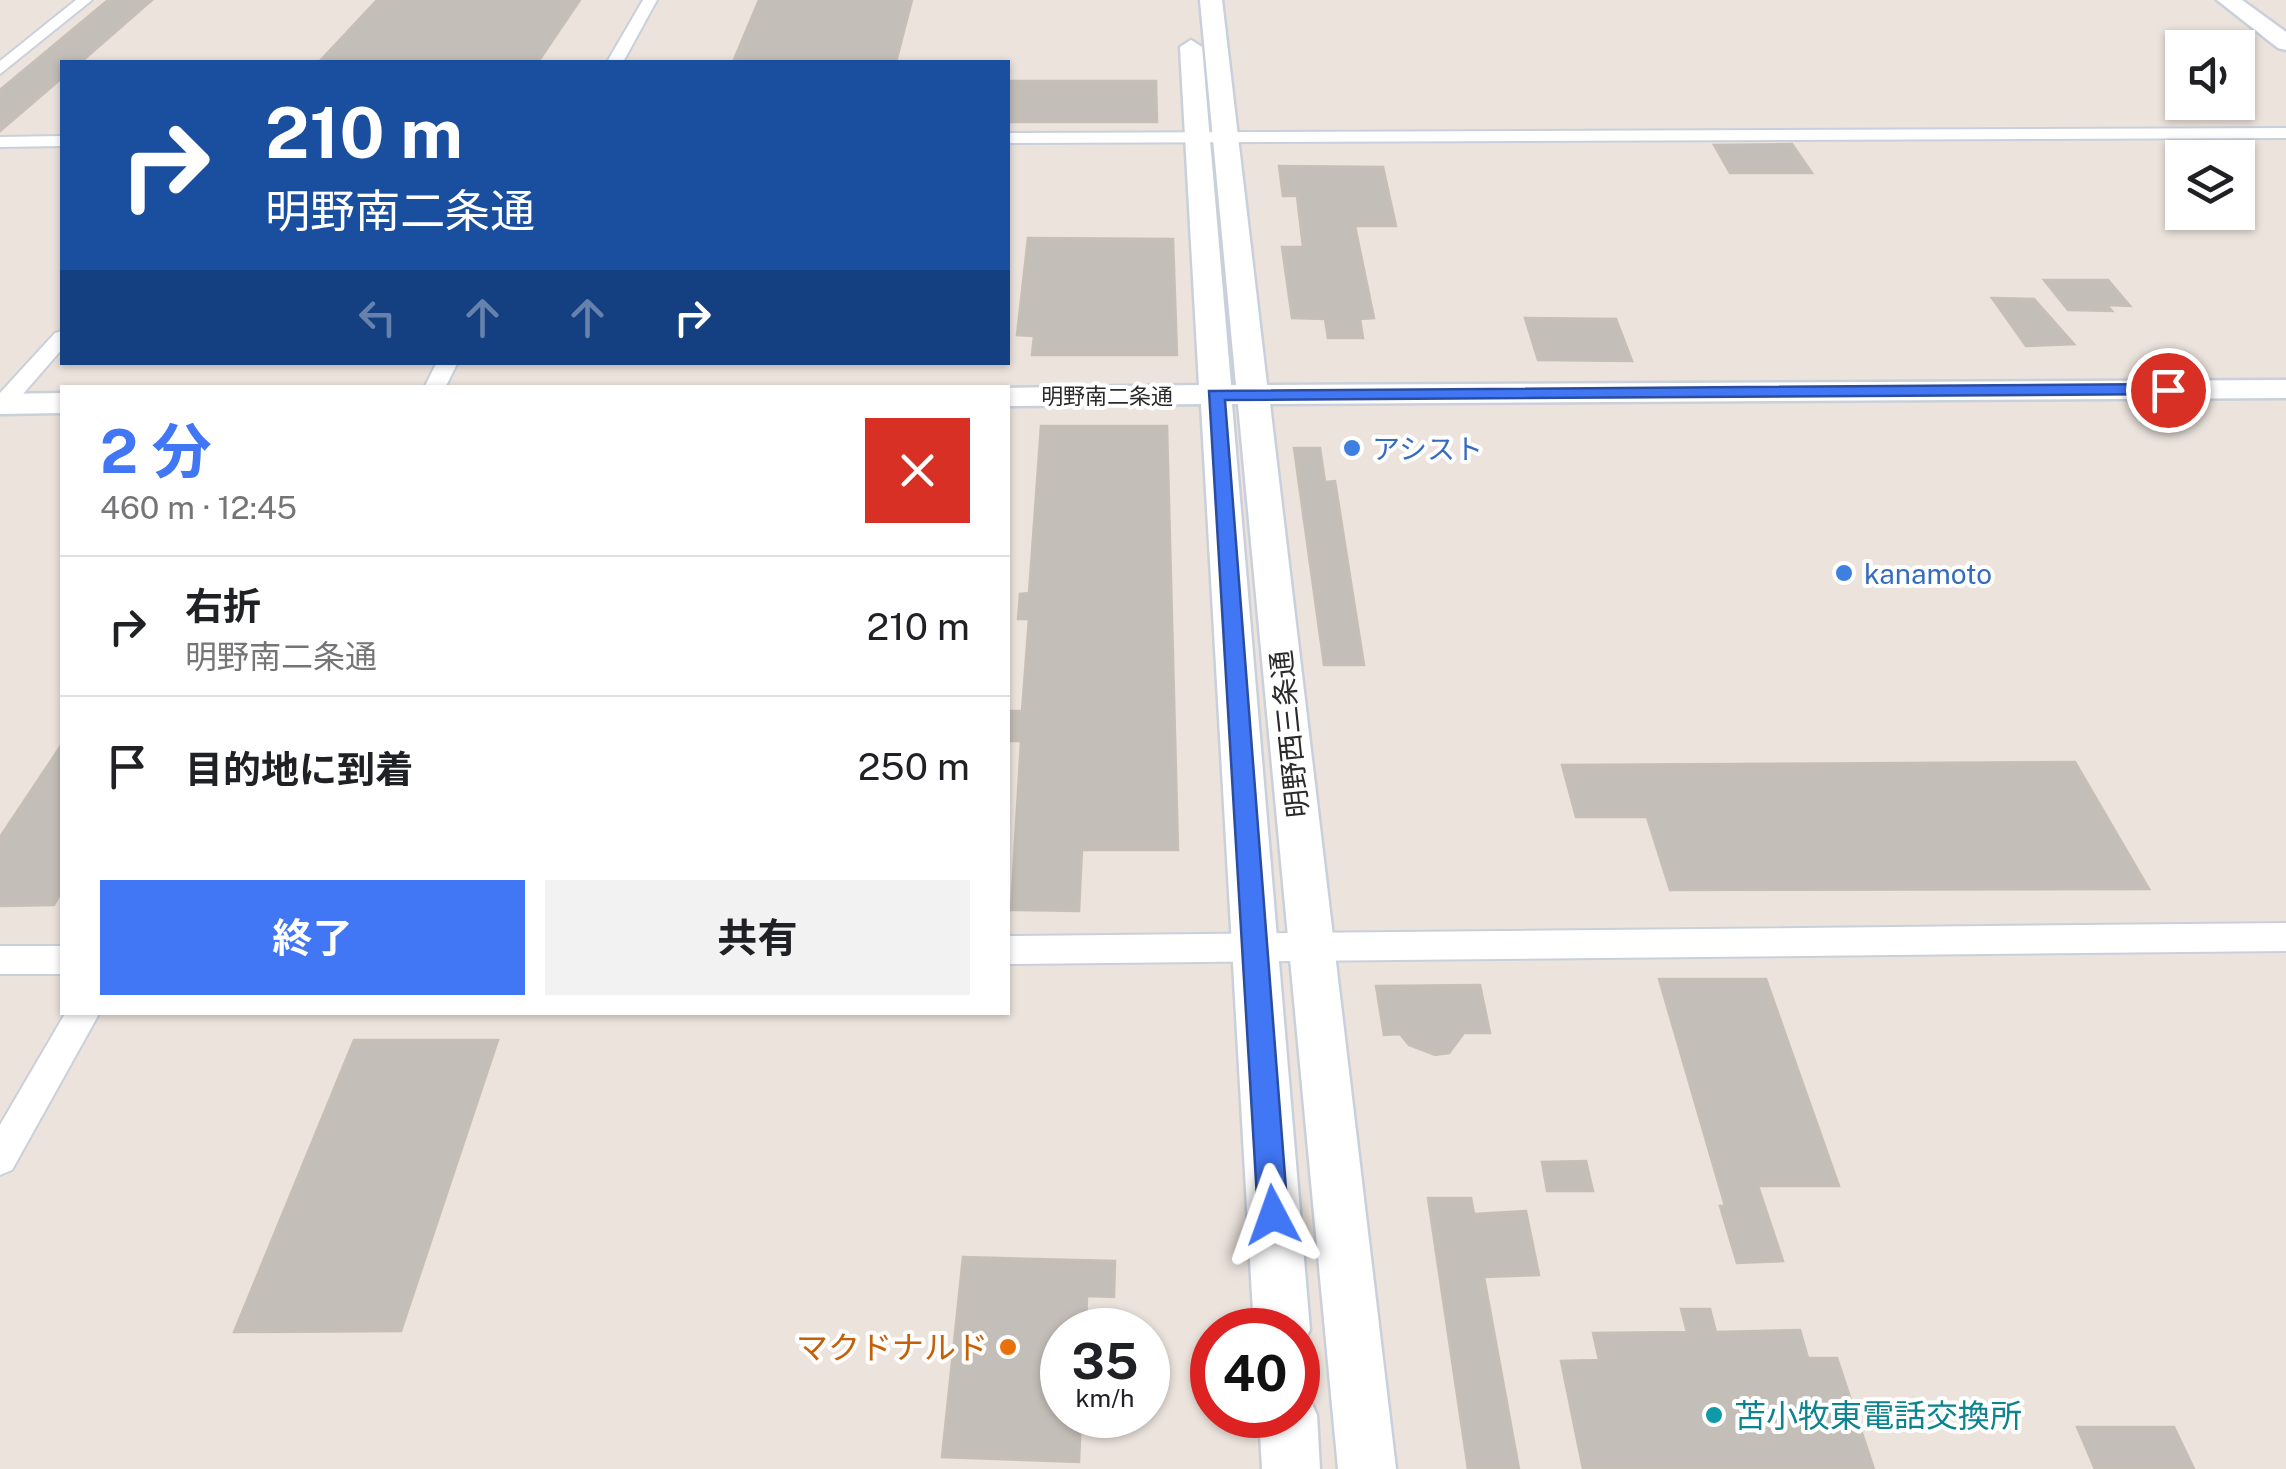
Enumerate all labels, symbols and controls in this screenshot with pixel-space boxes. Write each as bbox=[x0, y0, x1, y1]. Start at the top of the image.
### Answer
map controls bbox=[2165, 30, 2255, 230]
button: sound bbox=[2165, 30, 2255, 120]
text: 210 m bbox=[265, 91, 463, 174]
icon: right bbox=[100, 100, 230, 230]
button: layers bbox=[2165, 140, 2255, 230]
text: 明野南二条通 bbox=[265, 184, 535, 237]
icon: left bbox=[350, 290, 405, 345]
icon: ahead bbox=[455, 290, 510, 345]
icon: ahead bbox=[560, 290, 615, 345]
icon: right bbox=[665, 290, 720, 345]
pin bbox=[2126, 348, 2211, 433]
icon: arrive bbox=[2141, 363, 2196, 418]
street label: 明野南二条通 bbox=[1041, 383, 1173, 409]
text: 2 分 bbox=[100, 416, 212, 487]
button: close bbox=[865, 418, 970, 523]
place label: アシスト bbox=[1372, 432, 1483, 465]
marker: アシスト bbox=[1341, 437, 1363, 459]
text: 460 m · 12:45 bbox=[100, 489, 297, 526]
place label: kanamoto bbox=[1864, 557, 1992, 590]
marker: kanamoto bbox=[1833, 562, 1855, 584]
text: 右折 bbox=[185, 584, 261, 629]
icon: right bbox=[100, 599, 155, 654]
text: 210 m bbox=[867, 604, 970, 649]
text: 明野南二条通 bbox=[185, 638, 377, 675]
street label: 明野西三条通 bbox=[1264, 649, 1314, 819]
icon: arrive bbox=[100, 739, 155, 794]
text: 250 m bbox=[858, 744, 970, 789]
text: 目的地に到着 bbox=[185, 747, 413, 792]
button: 終了 bbox=[100, 880, 525, 995]
button: 共有 bbox=[545, 880, 970, 995]
position arrow bbox=[1221, 1163, 1325, 1267]
speed limit sign: 40 bbox=[1190, 1308, 1320, 1438]
place label: マクドナルド bbox=[796, 1329, 988, 1366]
text: 35 bbox=[1071, 1331, 1139, 1390]
marker: マクドナルド bbox=[997, 1336, 1019, 1358]
text: km/h bbox=[1076, 1383, 1134, 1413]
place label: 苫小牧東電話交換所 bbox=[1734, 1397, 2022, 1434]
marker: 苫小牧東電話交換所 bbox=[1703, 1404, 1725, 1426]

